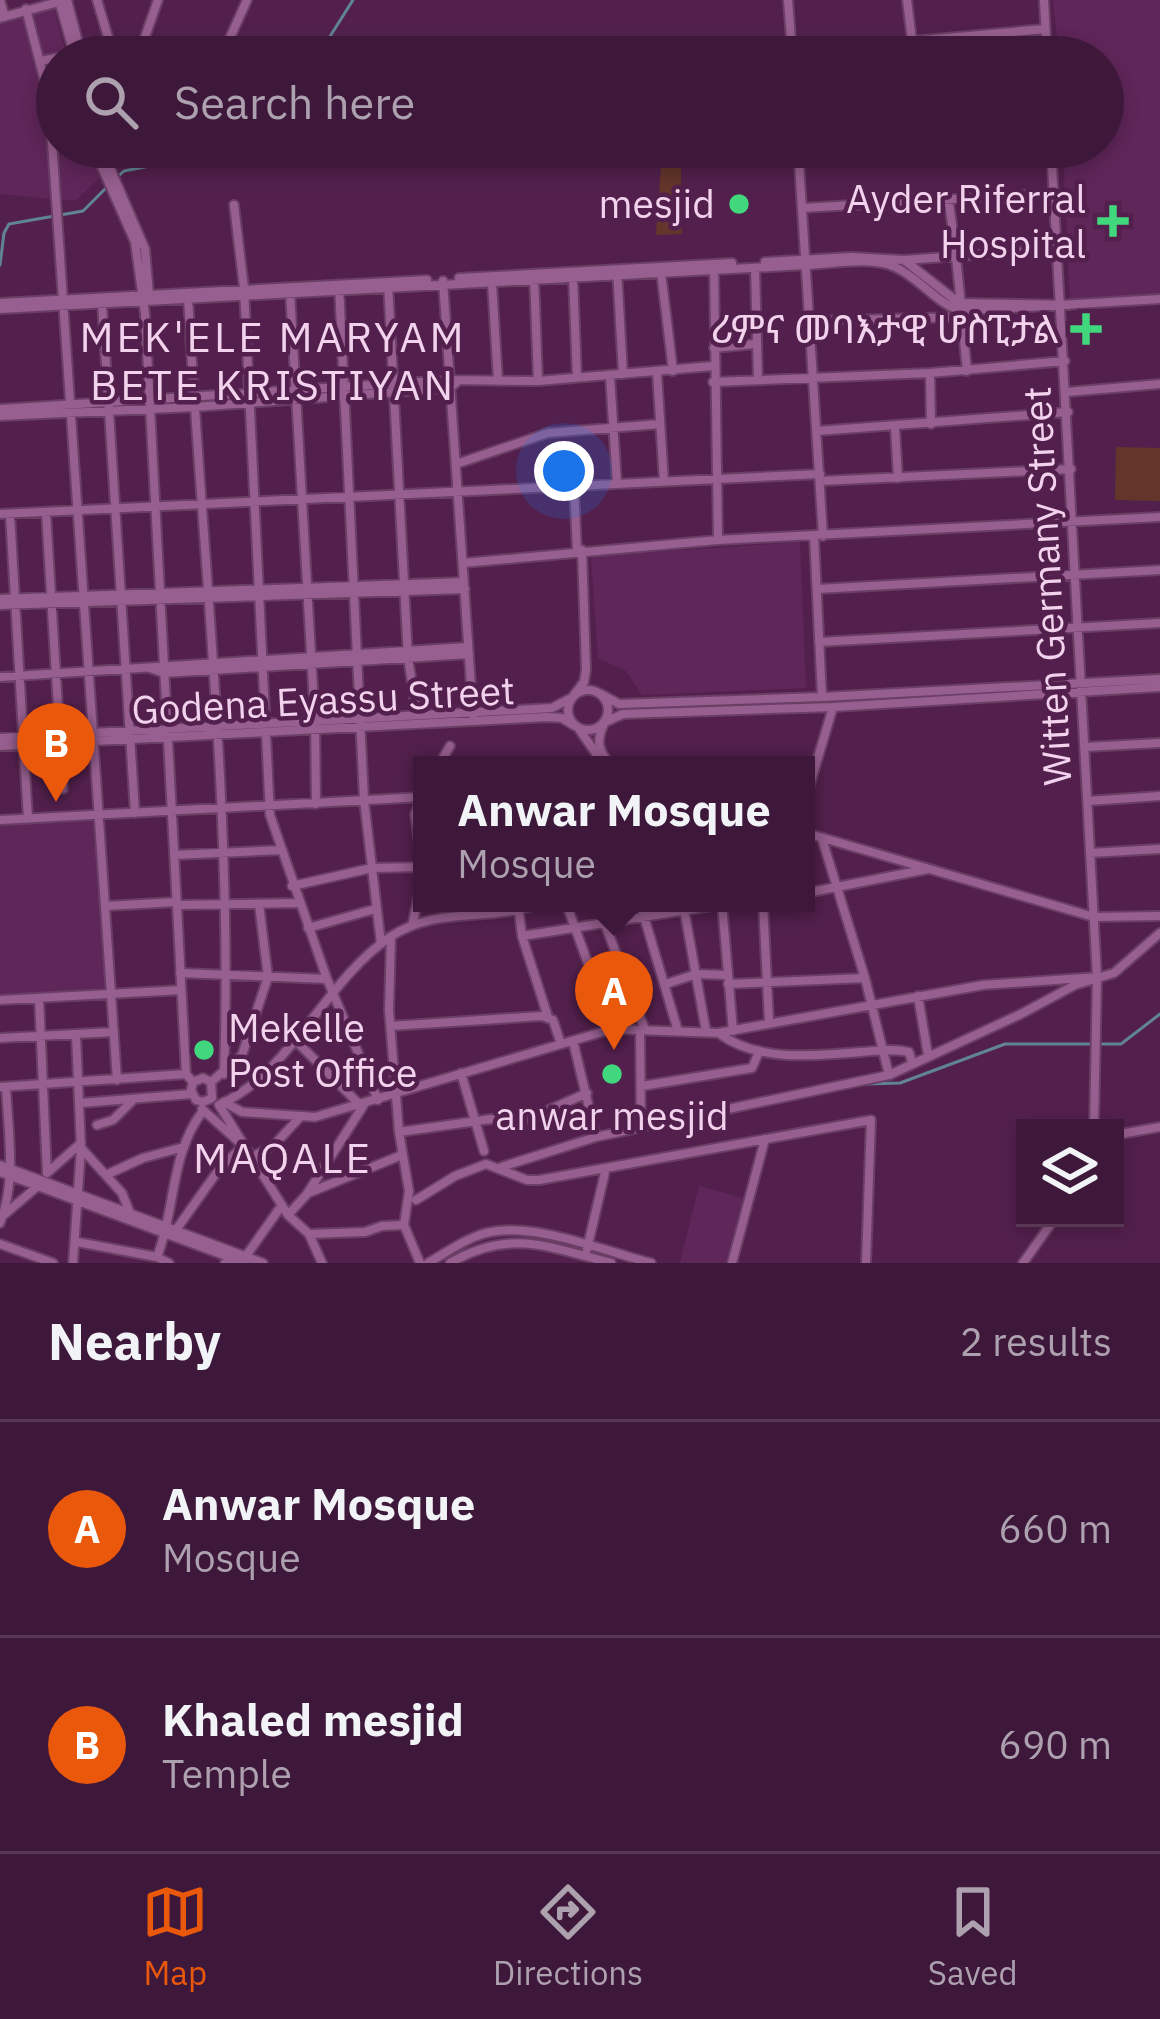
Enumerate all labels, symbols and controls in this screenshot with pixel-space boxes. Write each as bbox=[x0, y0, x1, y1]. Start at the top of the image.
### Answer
search box bbox=[36, 36, 1124, 168]
icon: search bbox=[78, 69, 144, 135]
text: Search here bbox=[174, 73, 415, 131]
place label: Ayder Riferral Hospital bbox=[846, 173, 1086, 269]
place label: mesjid bbox=[598, 178, 715, 229]
marker: mesjid bbox=[726, 191, 752, 217]
marker: Ayder Riferral Hospital bbox=[1097, 205, 1129, 237]
place label: ሪምና መባእታዊ ሆስፒታል bbox=[711, 303, 1059, 354]
district label: MEK'ELE MARYAM BETE KRISTIYAN bbox=[79, 309, 467, 412]
marker: ሪምና መባእታዊ ሆስፒታል bbox=[1070, 313, 1102, 345]
street label: Witten Germany Street bbox=[1011, 385, 1082, 787]
your location bbox=[534, 441, 594, 501]
street label: Godena Eyassu Street bbox=[130, 664, 516, 735]
pin: B bbox=[17, 703, 95, 802]
popup bbox=[413, 756, 815, 912]
text: Anwar Mosque bbox=[457, 780, 771, 838]
text: Mosque bbox=[457, 838, 596, 889]
pin: A bbox=[575, 951, 653, 1050]
place label: Mekelle Post Office bbox=[228, 1002, 417, 1098]
marker: Mekelle Post Office bbox=[191, 1037, 217, 1063]
marker: anwar mesjid bbox=[599, 1061, 625, 1087]
place label: anwar mesjid bbox=[495, 1090, 729, 1141]
map controls bbox=[1016, 1119, 1124, 1227]
button: layers bbox=[1016, 1119, 1124, 1227]
district label: MAQALE bbox=[193, 1130, 373, 1185]
text: Nearby bbox=[48, 1308, 221, 1374]
text: 2 results bbox=[960, 1316, 1112, 1367]
text: Anwar Mosque bbox=[162, 1474, 475, 1532]
text: A bbox=[74, 1503, 100, 1554]
text: 660 m bbox=[999, 1503, 1112, 1554]
text: Mosque bbox=[162, 1532, 301, 1583]
text: Khaled mesjid bbox=[162, 1690, 464, 1748]
text: B bbox=[74, 1719, 100, 1770]
text: 690 m bbox=[999, 1719, 1112, 1770]
text: Temple bbox=[162, 1748, 292, 1799]
tab: Map bbox=[142, 1879, 208, 1994]
tab: Directions bbox=[493, 1879, 643, 1994]
tab: Saved bbox=[928, 1879, 1018, 1994]

